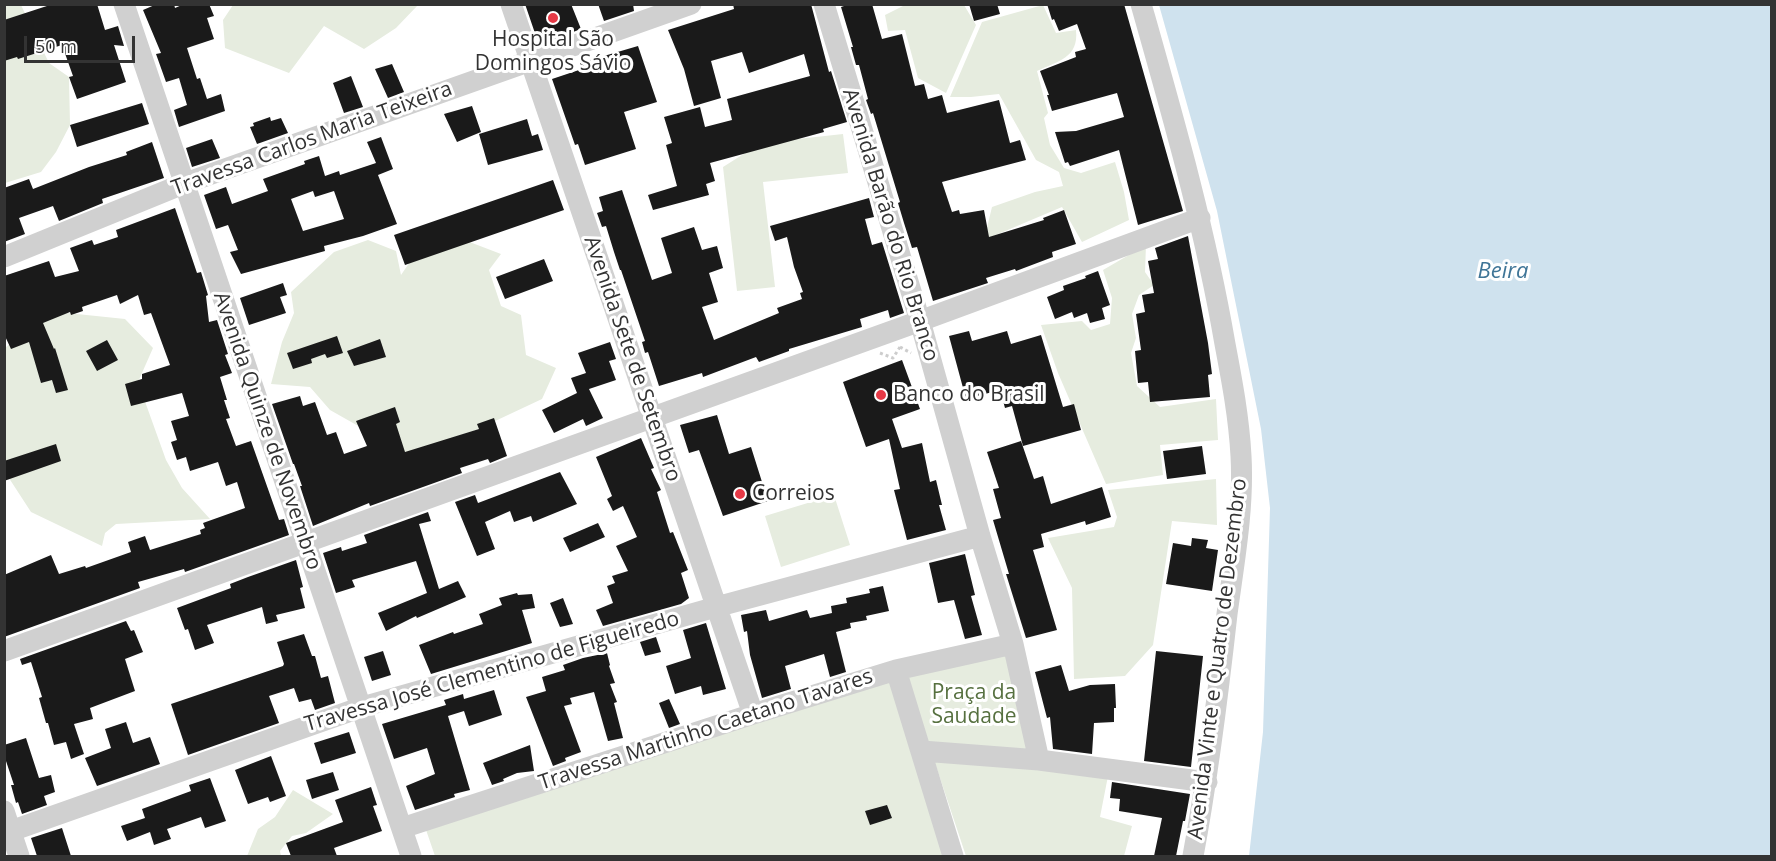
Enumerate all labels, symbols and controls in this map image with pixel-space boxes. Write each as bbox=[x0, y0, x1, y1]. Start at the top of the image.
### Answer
marker: Hospital São Domingos Sávio bbox=[546, 11, 560, 25]
scale bar bbox=[27, 24, 138, 62]
place label: Hospital São Domingos Sávio bbox=[475, 27, 631, 77]
text: 50 m bbox=[35, 34, 77, 58]
street label: Travessa Carlos Maria Teixeira bbox=[168, 76, 456, 202]
street label: Avenida Barão do Rio Branco bbox=[836, 86, 944, 364]
street label: Avenida Sete de Setembro bbox=[578, 233, 686, 485]
water label: Beira bbox=[1478, 259, 1528, 285]
street label: Avenida Quinze de Novembro bbox=[207, 289, 327, 573]
place label: Banco do Brasil bbox=[893, 382, 1045, 408]
marker: Banco do Brasil bbox=[874, 388, 888, 402]
street label: Avenida Vinte e Quatro de Dezembro bbox=[1183, 477, 1253, 841]
place label: Correios bbox=[752, 481, 835, 507]
marker: Correios bbox=[733, 487, 747, 501]
street label: Travessa José Clementino de Figueiredo bbox=[302, 606, 682, 738]
street label: Travessa Martinho Caetano Tavares bbox=[536, 664, 876, 796]
park label: Praça da Saudade bbox=[931, 680, 1017, 730]

